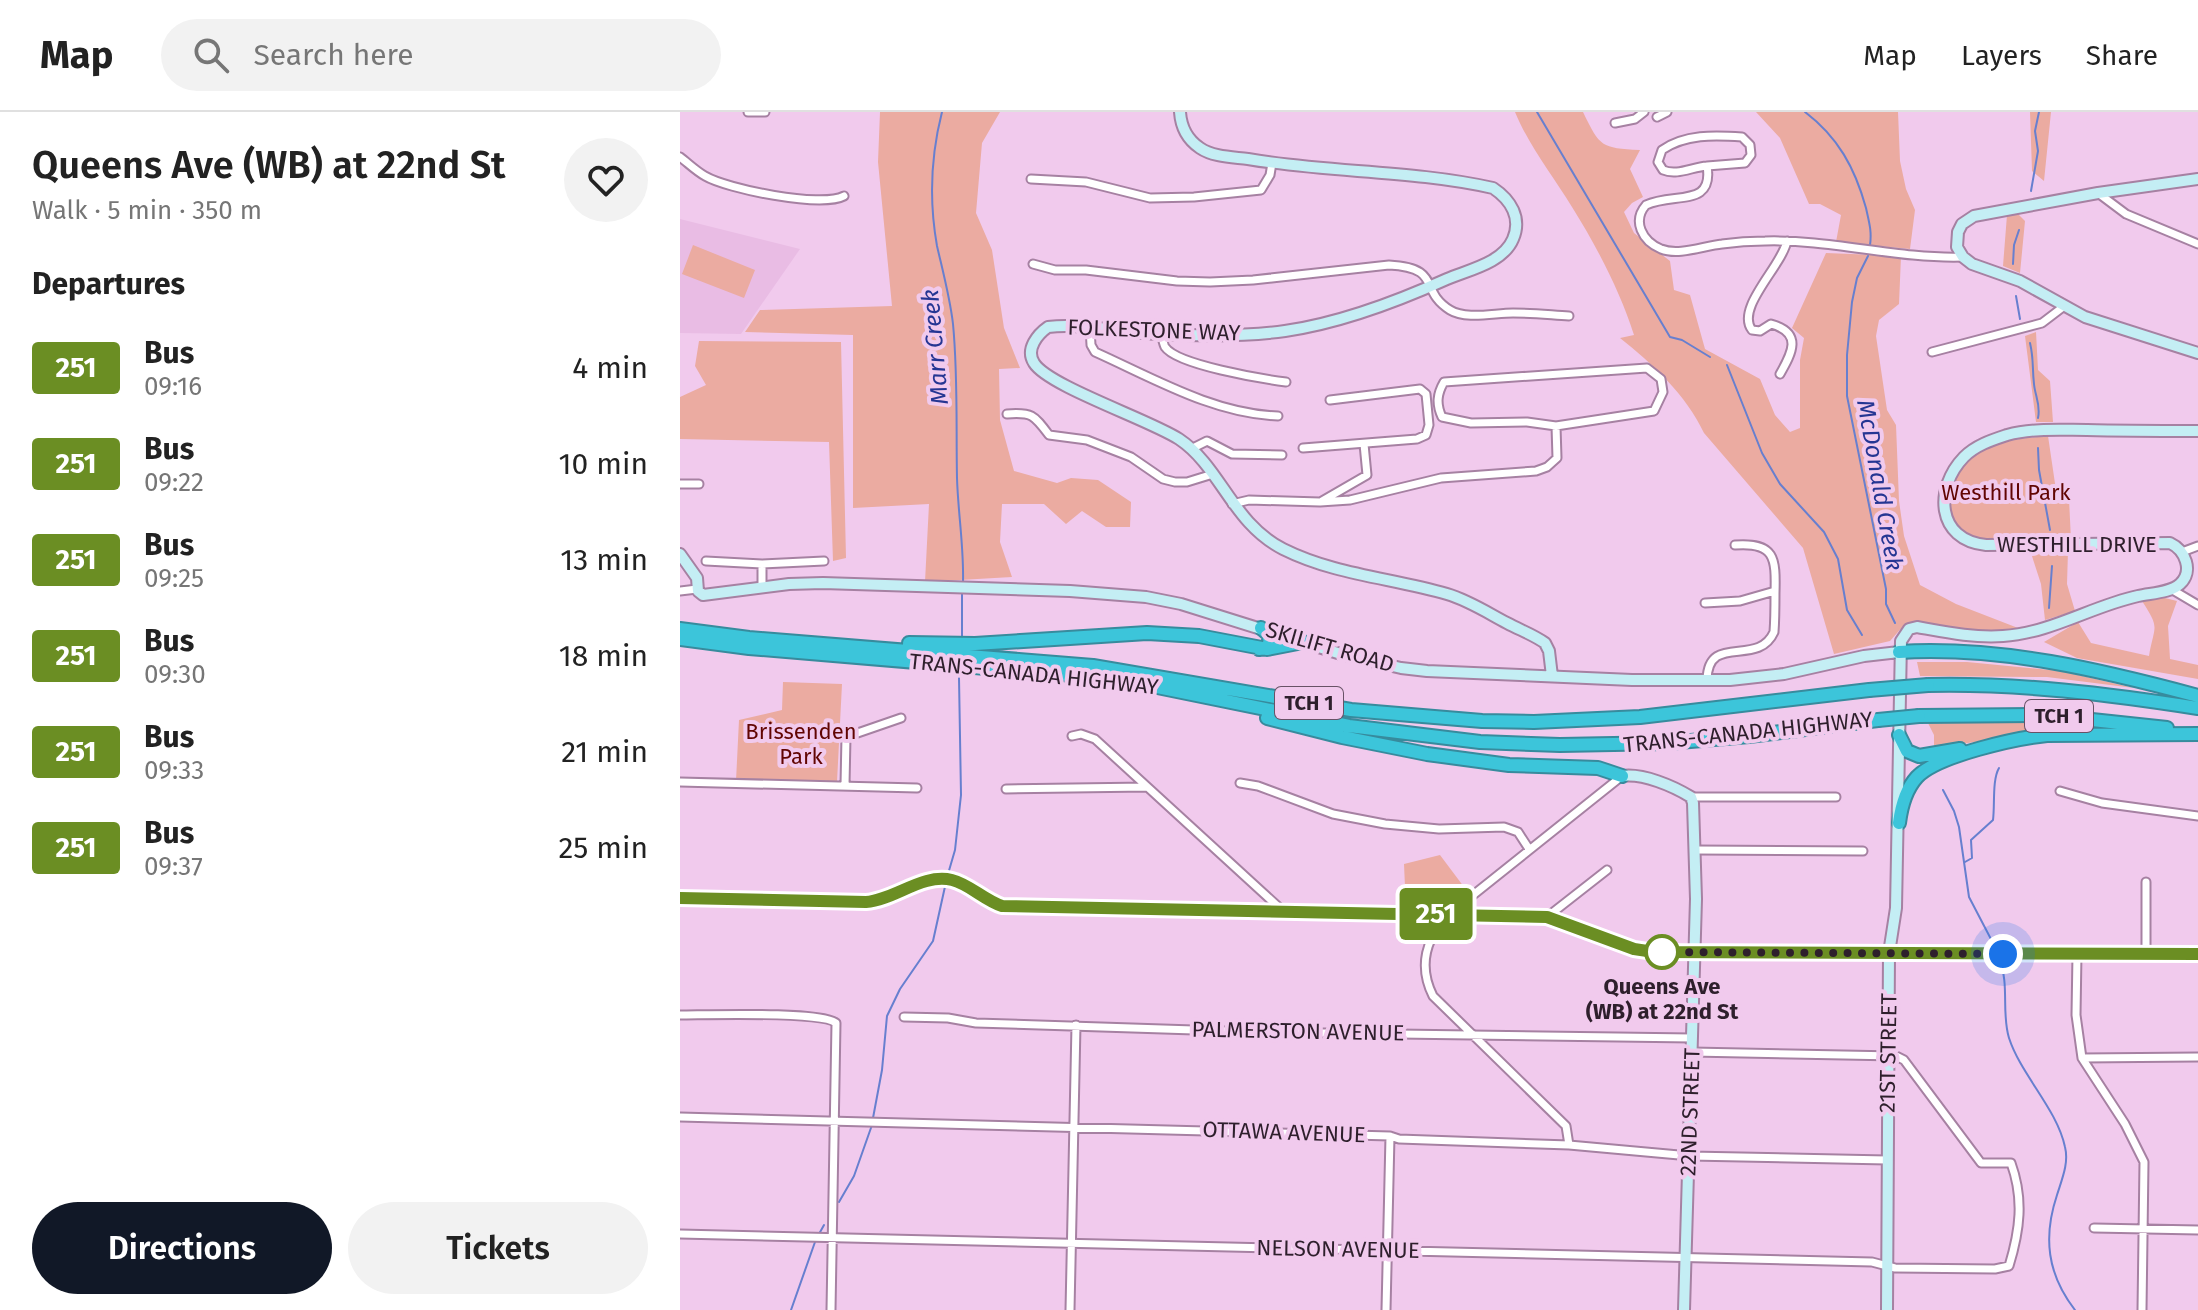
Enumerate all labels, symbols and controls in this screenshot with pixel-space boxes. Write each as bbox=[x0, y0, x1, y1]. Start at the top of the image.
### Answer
search box bbox=[161, 19, 721, 91]
text: Map bbox=[40, 32, 113, 78]
icon: search bbox=[189, 33, 233, 77]
text: Search here bbox=[253, 37, 414, 73]
text: Map bbox=[1863, 39, 1917, 72]
text: Layers bbox=[1961, 39, 2042, 72]
text: Share bbox=[2086, 39, 2158, 72]
button: heart bbox=[564, 138, 648, 222]
text: Queens Ave (WB) at 22nd St bbox=[32, 142, 506, 188]
text: Walk · 5 min · 350 m bbox=[32, 195, 262, 226]
text: Departures bbox=[32, 266, 185, 302]
water label: Marr Creek bbox=[916, 288, 954, 406]
street label: FOLKESTONE WAY bbox=[1067, 313, 1241, 347]
text: Bus bbox=[144, 335, 194, 371]
text: 4 min bbox=[572, 350, 648, 386]
text: 251 bbox=[56, 351, 96, 384]
text: 09:16 bbox=[144, 371, 202, 402]
water label: McDonald Creek bbox=[1851, 397, 1909, 573]
text: Bus bbox=[144, 431, 194, 467]
text: 10 min bbox=[559, 446, 648, 482]
text: 251 bbox=[56, 447, 96, 480]
text: 09:22 bbox=[144, 467, 204, 498]
park label: Westhill Park bbox=[1941, 479, 2071, 506]
text: Bus bbox=[144, 527, 194, 563]
street label: WESTHILL DRIVE bbox=[1997, 531, 2157, 558]
text: 13 min bbox=[560, 542, 648, 578]
text: 251 bbox=[56, 543, 96, 576]
text: 09:25 bbox=[144, 563, 204, 594]
street label: SKILIFT ROAD bbox=[1263, 616, 1397, 678]
text: Bus bbox=[144, 623, 194, 659]
text: 18 min bbox=[559, 638, 648, 674]
text: 251 bbox=[56, 639, 96, 672]
street label: TRANS-CANADA HIGHWAY bbox=[908, 647, 1160, 701]
text: 09:30 bbox=[144, 659, 206, 690]
road number: TCH 1 bbox=[1275, 687, 1343, 719]
road number: TCH 1 bbox=[2025, 700, 2093, 732]
street label: TRANS-CANADA HIGHWAY bbox=[1622, 705, 1874, 759]
park label: Brissenden Park bbox=[745, 718, 857, 770]
text: Bus bbox=[144, 719, 194, 755]
text: 21 min bbox=[561, 734, 648, 770]
text: 251 bbox=[56, 735, 96, 768]
text: 09:33 bbox=[144, 755, 204, 786]
text: Bus bbox=[144, 815, 194, 851]
text: 25 min bbox=[558, 830, 648, 866]
text: 251 bbox=[56, 831, 96, 864]
text: 09:37 bbox=[144, 851, 203, 882]
line badge: 251 bbox=[1390, 888, 1482, 940]
text: 251 bbox=[1416, 897, 1456, 930]
your location bbox=[1983, 934, 2023, 974]
marker: Queens Ave (WB) at 22nd St bbox=[1645, 935, 1679, 969]
place label: Queens Ave (WB) at 22nd St bbox=[1586, 973, 1739, 1025]
street label: 21ST STREET bbox=[1873, 992, 1903, 1113]
street label: PALMERSTON AVENUE bbox=[1191, 1016, 1405, 1046]
street label: 22ND STREET bbox=[1674, 1047, 1706, 1176]
street label: OTTAWA AVENUE bbox=[1202, 1116, 1366, 1148]
button: Directions bbox=[32, 1202, 332, 1294]
button: Tickets bbox=[348, 1202, 648, 1294]
street label: NELSON AVENUE bbox=[1256, 1234, 1420, 1264]

